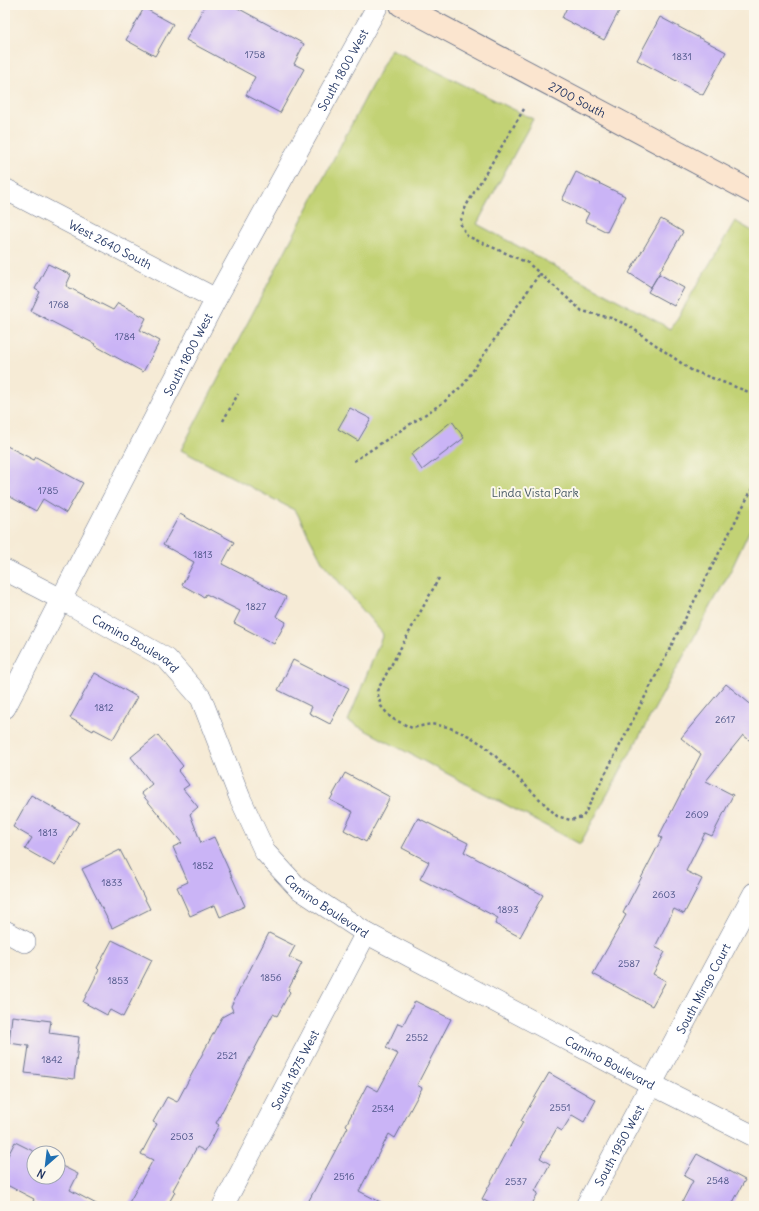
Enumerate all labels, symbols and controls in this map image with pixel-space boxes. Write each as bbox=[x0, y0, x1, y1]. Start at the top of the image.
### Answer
street label: South 1800 West bbox=[314, 26, 371, 113]
house number: 1758 bbox=[245, 48, 265, 61]
house number: 1831 bbox=[672, 50, 692, 63]
street label: 2700 South bbox=[546, 78, 609, 120]
street label: West 2640 South bbox=[66, 216, 155, 272]
house number: 1768 bbox=[49, 298, 69, 311]
street label: South 1800 West bbox=[160, 310, 215, 398]
house number: 1784 bbox=[115, 330, 135, 343]
house number: 1785 bbox=[38, 484, 58, 497]
park label: Linda Vista Park bbox=[491, 485, 579, 500]
house number: 1813 bbox=[193, 548, 213, 561]
house number: 1827 bbox=[246, 600, 266, 613]
street label: Camino Boulevard bbox=[90, 611, 183, 675]
house number: 1812 bbox=[94, 701, 114, 714]
house number: 2617 bbox=[715, 713, 735, 726]
house number: 2609 bbox=[685, 808, 709, 821]
house number: 1813 bbox=[38, 826, 58, 839]
house number: 1852 bbox=[193, 859, 214, 872]
street label: Camino Boulevard bbox=[282, 871, 372, 940]
house number: 1833 bbox=[101, 876, 123, 889]
house number: 2603 bbox=[652, 888, 676, 901]
house number: 1893 bbox=[497, 903, 519, 916]
street label: South Mingo Court bbox=[672, 941, 733, 1036]
house number: 2587 bbox=[618, 957, 640, 970]
house number: 1856 bbox=[260, 971, 282, 984]
house number: 1853 bbox=[107, 974, 129, 987]
street label: South 1875 West bbox=[267, 1027, 322, 1112]
house number: 2552 bbox=[406, 1031, 429, 1044]
street label: Camino Boulevard bbox=[562, 1032, 658, 1092]
house number: 2521 bbox=[217, 1049, 237, 1062]
house number: 1842 bbox=[42, 1053, 63, 1066]
house number: 2551 bbox=[550, 1101, 570, 1114]
house number: 2534 bbox=[372, 1102, 395, 1115]
street label: South 1950 West bbox=[591, 1102, 647, 1188]
house number: 2503 bbox=[170, 1130, 194, 1143]
north arrow bbox=[26, 1145, 66, 1185]
text: N bbox=[35, 1166, 48, 1182]
house number: 2516 bbox=[334, 1170, 355, 1183]
house number: 2548 bbox=[707, 1174, 730, 1187]
house number: 2537 bbox=[505, 1175, 527, 1188]

